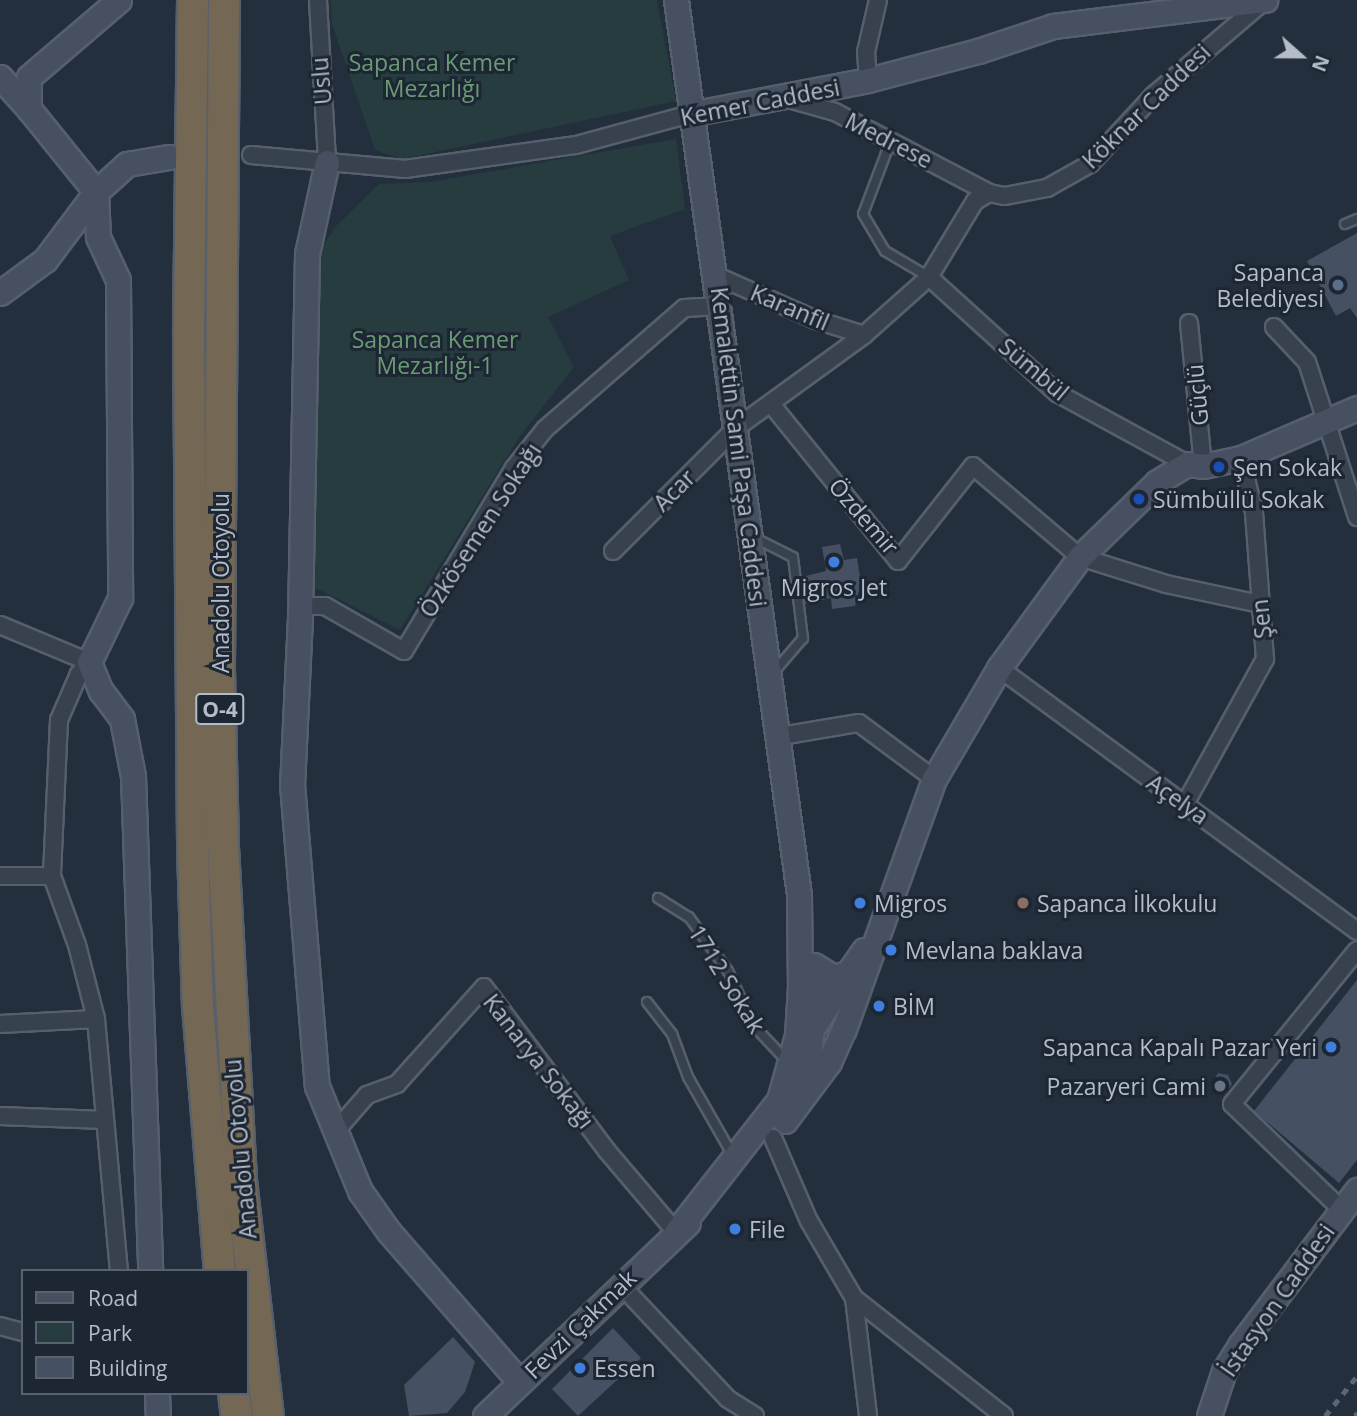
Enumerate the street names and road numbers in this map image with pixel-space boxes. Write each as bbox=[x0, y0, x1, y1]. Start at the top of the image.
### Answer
street label: Köknar Caddesi bbox=[1076, 38, 1216, 174]
street label: Uslu bbox=[305, 56, 337, 106]
street label: Kemer Caddesi bbox=[678, 73, 842, 131]
street label: Medrese bbox=[841, 106, 937, 174]
street label: Karanfil bbox=[747, 278, 833, 336]
street label: Kemalettin Sami Paşa Caddesi bbox=[706, 286, 772, 608]
street label: Sümbül bbox=[994, 332, 1074, 406]
street label: Güçlü bbox=[1181, 363, 1213, 427]
street label: Özkösemen Sokağı bbox=[413, 438, 547, 622]
street label: Acar bbox=[647, 463, 701, 517]
street label: Özdemir bbox=[823, 472, 905, 560]
street label: Anadolu Otoyolu bbox=[206, 493, 234, 673]
street label: Şen bbox=[1245, 598, 1277, 640]
road number: O-4 bbox=[194, 692, 246, 726]
street label: Açelya bbox=[1142, 768, 1214, 830]
street label: 1712 Sokak bbox=[683, 920, 771, 1038]
street label: Kanarya Sokağı bbox=[478, 988, 600, 1134]
street label: Anadolu Otoyolu bbox=[218, 1058, 262, 1240]
street label: İstasyon Caddesi bbox=[1214, 1218, 1340, 1382]
street label: Fevzi Çakmak bbox=[518, 1264, 642, 1384]

